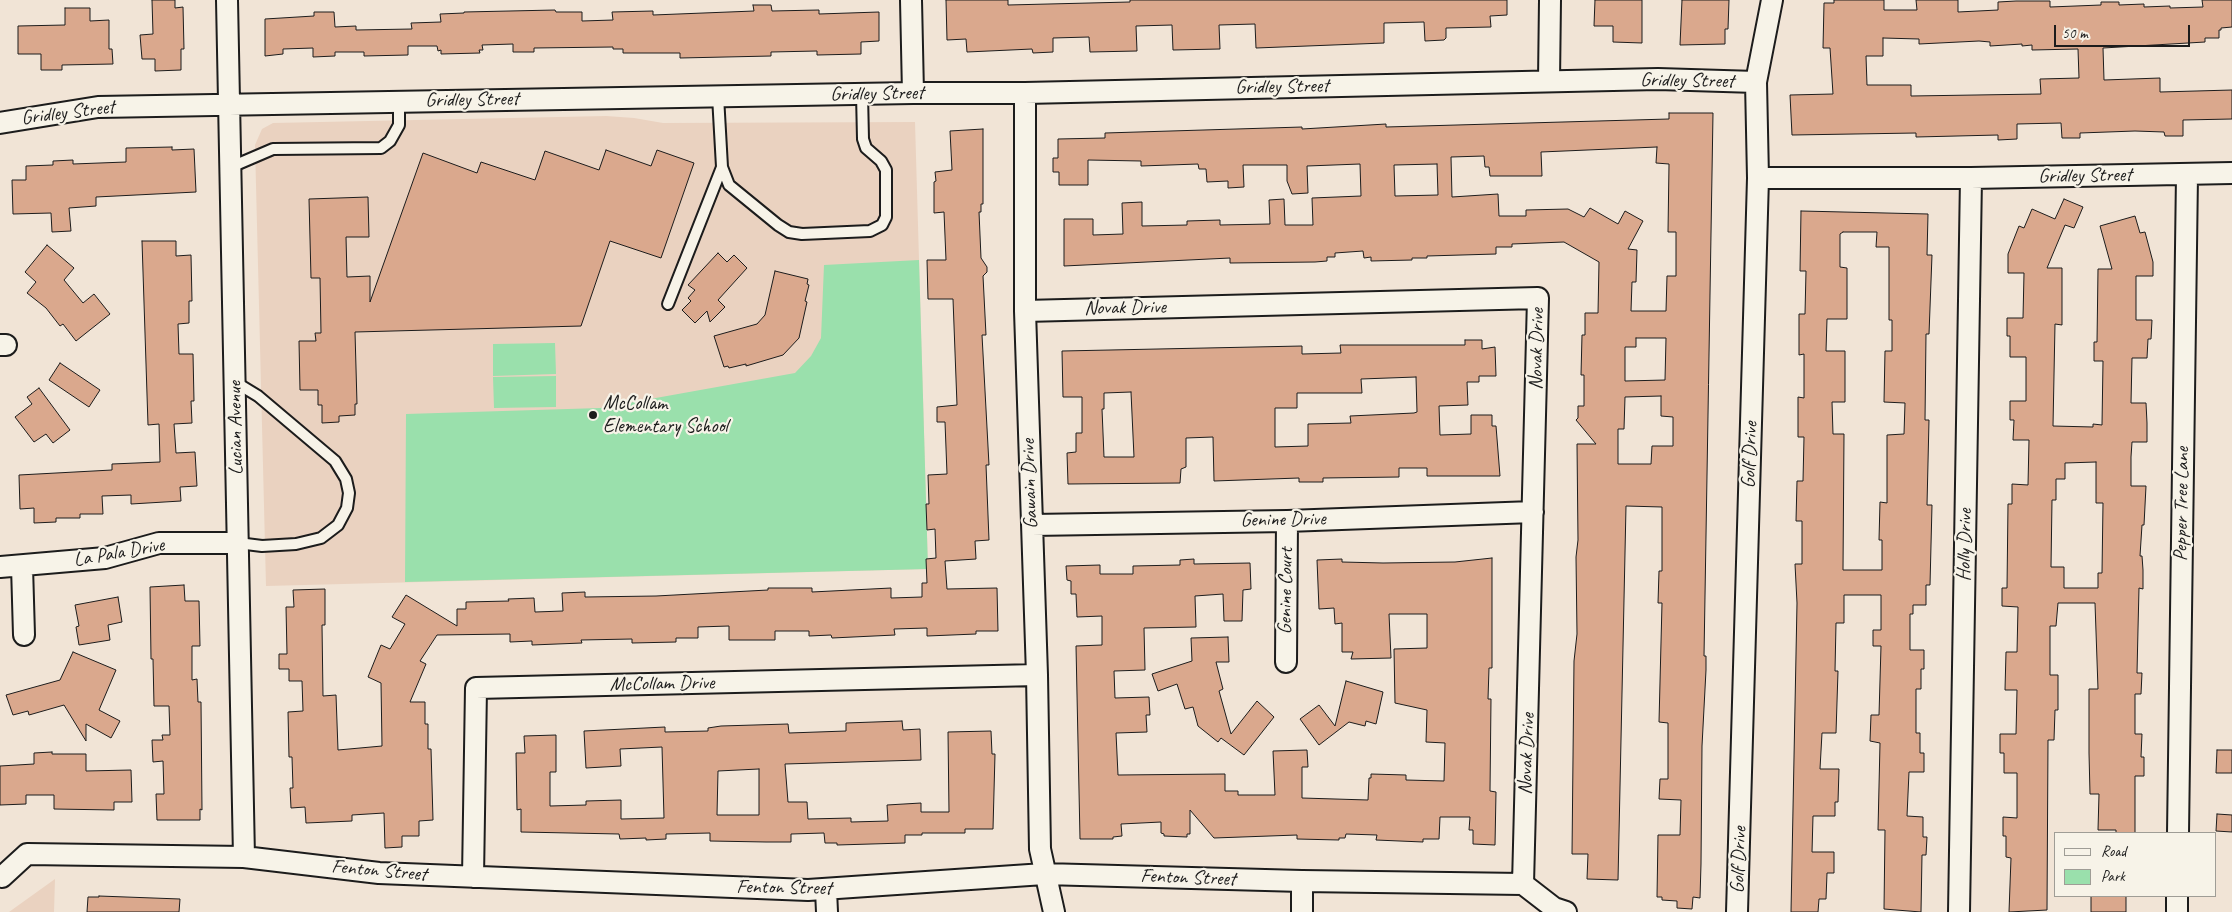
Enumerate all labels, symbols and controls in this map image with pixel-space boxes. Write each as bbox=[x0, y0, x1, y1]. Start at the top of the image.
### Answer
scale bar bbox=[2057, 15, 2193, 47]
text: 50 m bbox=[2062, 24, 2088, 43]
street label: Gridley Street bbox=[1640, 68, 1734, 94]
street label: Gridley Street bbox=[1235, 74, 1329, 100]
street label: Gridley Street bbox=[830, 81, 924, 107]
street label: Gridley Street bbox=[425, 87, 519, 113]
street label: Gridley Street bbox=[20, 95, 116, 131]
street label: Gridley Street bbox=[2038, 163, 2132, 189]
street label: Novak Drive bbox=[1084, 295, 1166, 321]
street label: Novak Drive bbox=[1524, 308, 1550, 390]
street label: Lucian Avenue bbox=[223, 381, 249, 475]
place label: McCollam Elementary School bbox=[603, 392, 728, 439]
marker: McCollam Elementary School bbox=[587, 409, 599, 421]
street label: Golf Drive bbox=[1737, 421, 1763, 489]
street label: Gawain Drive bbox=[1016, 439, 1044, 529]
street label: Pepper Tree Lane bbox=[2169, 447, 2195, 561]
street label: Genine Drive bbox=[1240, 507, 1326, 533]
street label: Holly Drive bbox=[1952, 508, 1978, 582]
street label: La Pala Drive bbox=[72, 533, 166, 573]
street label: Genine Court bbox=[1273, 547, 1299, 635]
street label: McCollam Drive bbox=[609, 671, 715, 697]
street label: Novak Drive bbox=[1514, 713, 1540, 795]
street label: Golf Drive bbox=[1726, 826, 1752, 894]
legend bbox=[2054, 832, 2217, 897]
text: Road bbox=[2101, 842, 2126, 861]
street label: Fenton Street bbox=[330, 855, 428, 887]
street label: Fenton Street bbox=[1140, 864, 1236, 892]
text: Park bbox=[2101, 867, 2125, 886]
street label: Fenton Street bbox=[736, 875, 832, 901]

